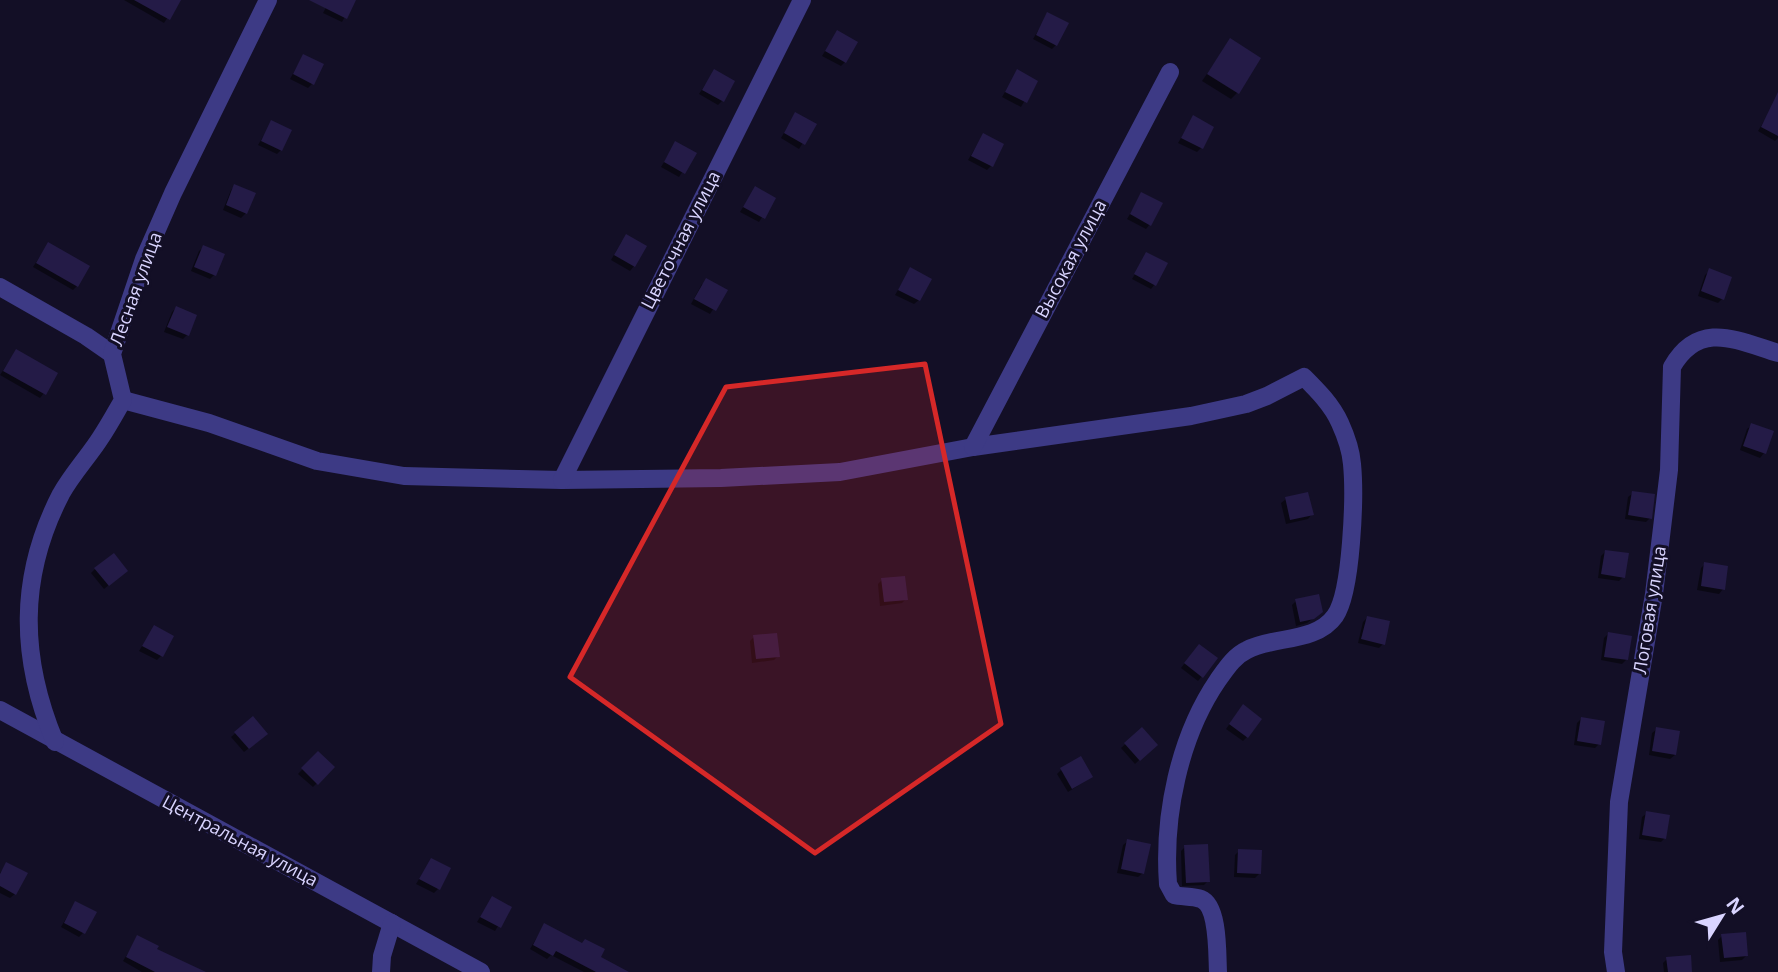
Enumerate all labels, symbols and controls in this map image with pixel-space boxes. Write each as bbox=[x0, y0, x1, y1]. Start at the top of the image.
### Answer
street label: Цветочная улица bbox=[635, 166, 725, 313]
street label: Высокая улица bbox=[1029, 195, 1111, 322]
street label: Лесная улица bbox=[103, 228, 167, 349]
street label: Логовая улица bbox=[1627, 544, 1671, 675]
street label: Центральная улица bbox=[158, 789, 323, 891]
north arrow bbox=[1687, 881, 1757, 951]
text: N bbox=[1721, 892, 1751, 920]

